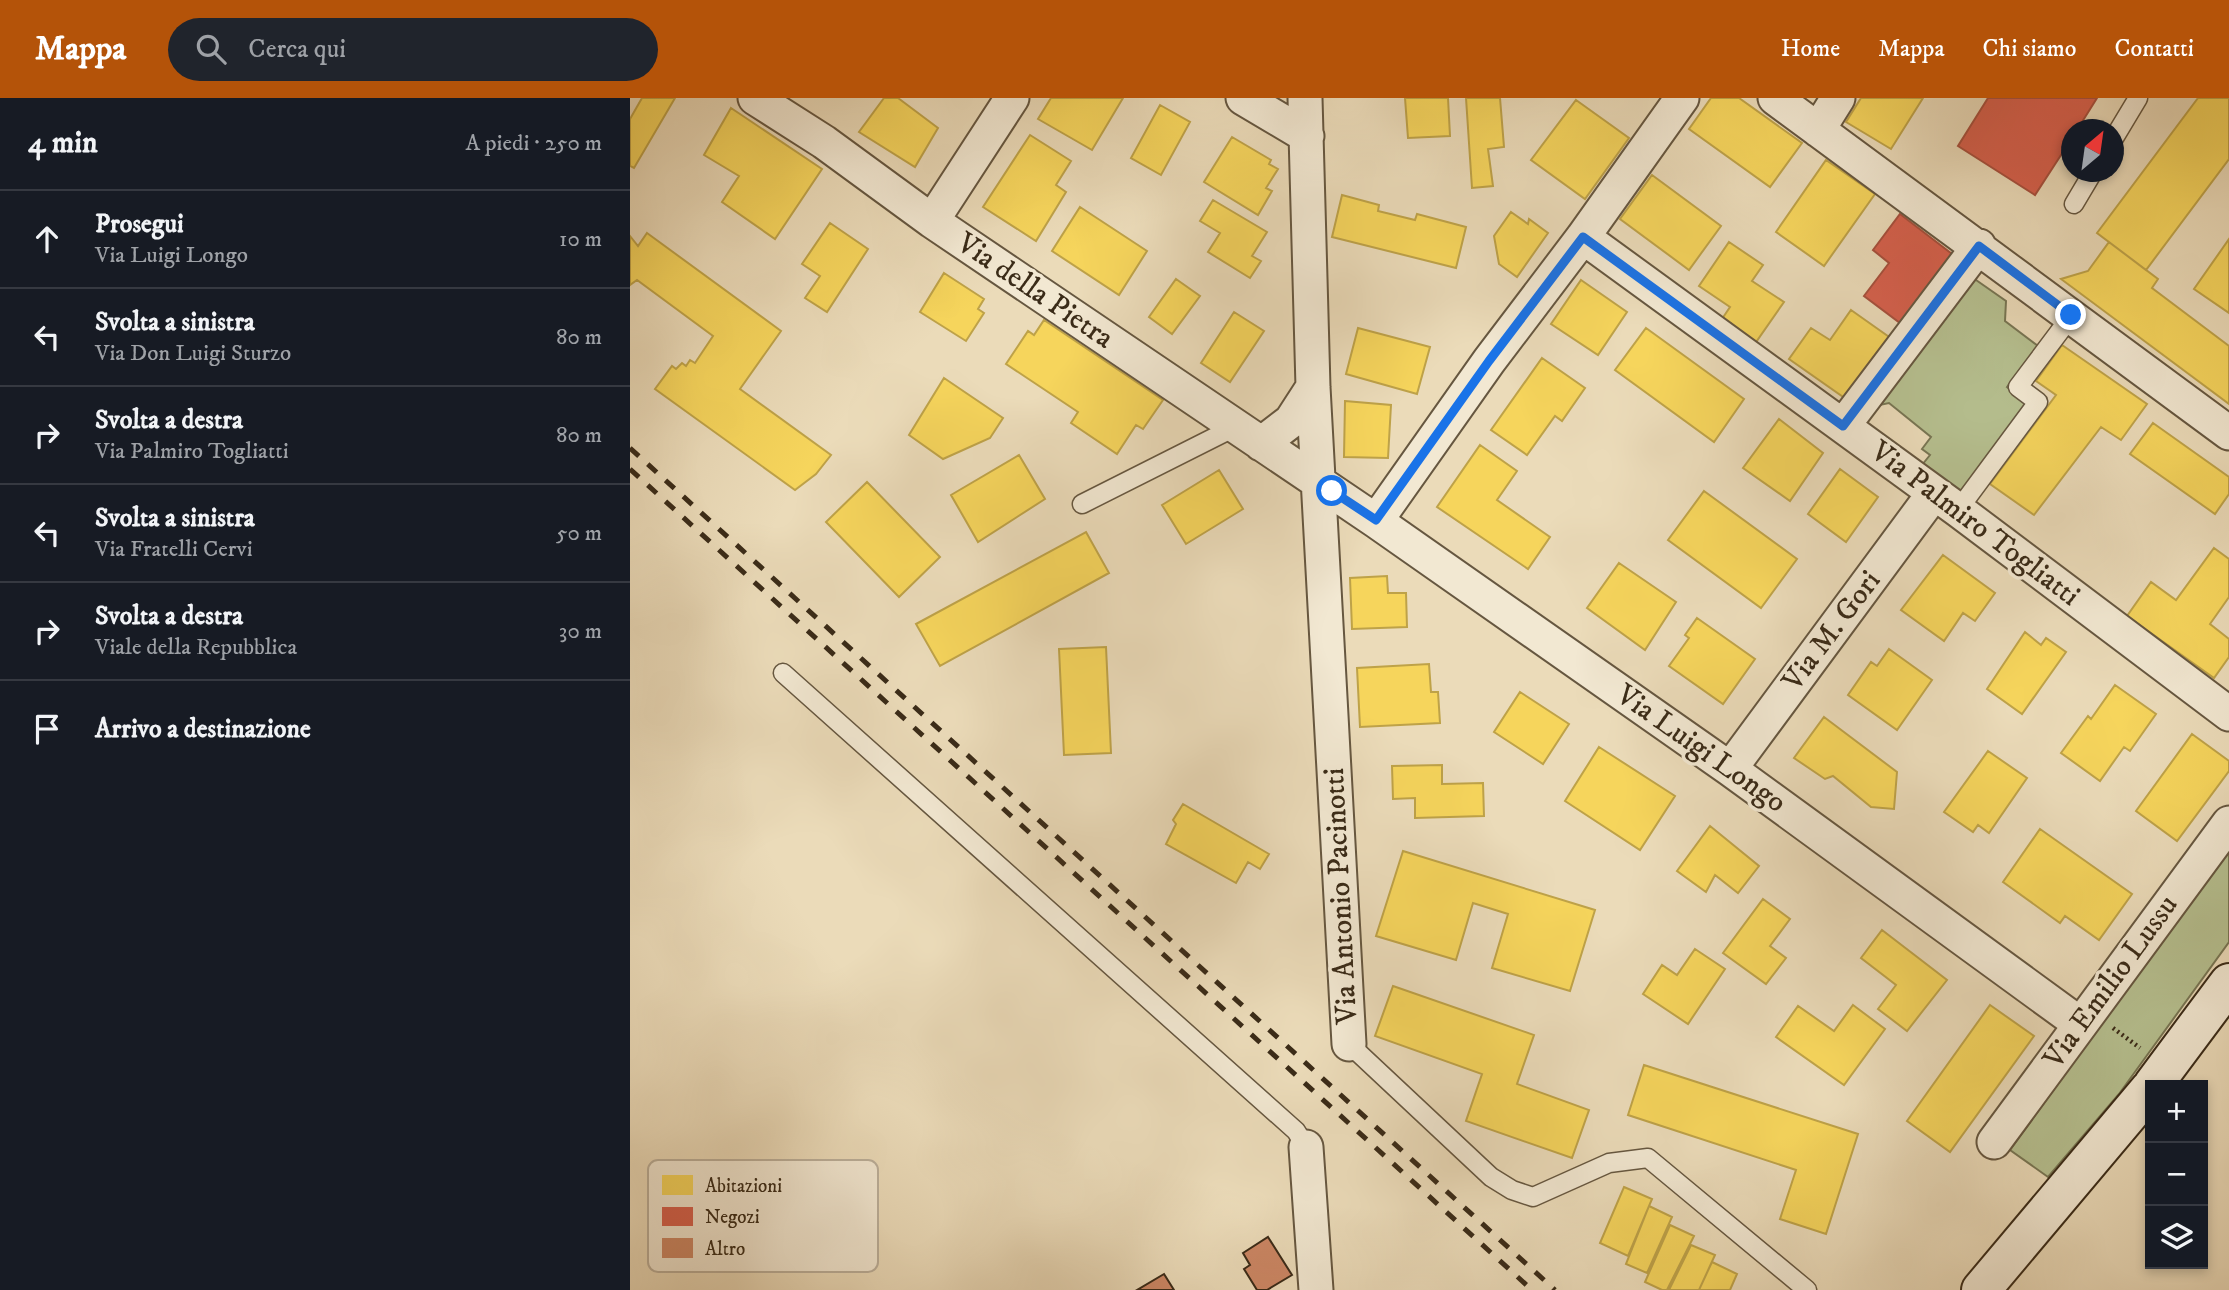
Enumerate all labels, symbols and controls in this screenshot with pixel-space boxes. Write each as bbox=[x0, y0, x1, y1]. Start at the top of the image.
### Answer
search box bbox=[168, 18, 658, 81]
text: Mappa bbox=[35, 29, 126, 70]
icon: search bbox=[192, 30, 230, 68]
text: Cerca qui bbox=[248, 33, 346, 66]
text: Home bbox=[1781, 34, 1840, 64]
text: Mappa bbox=[1878, 34, 1945, 64]
text: Chi siamo bbox=[1983, 34, 2077, 64]
text: Contatti bbox=[2115, 34, 2194, 64]
north arrow bbox=[2061, 119, 2124, 182]
text: 4 min bbox=[28, 125, 98, 162]
text: A piedi · 250 m bbox=[465, 129, 602, 158]
text: Prosegui bbox=[95, 208, 184, 241]
icon: ahead bbox=[28, 220, 66, 258]
street label: Via della Pietra bbox=[949, 224, 1121, 357]
text: 10 m bbox=[559, 225, 602, 254]
text: Via Luigi Longo bbox=[95, 241, 248, 270]
route end bbox=[2055, 299, 2086, 330]
text: Svolta a sinistra bbox=[95, 306, 255, 339]
icon: left bbox=[28, 318, 66, 356]
text: 80 m bbox=[556, 323, 602, 352]
text: Via Don Luigi Sturzo bbox=[95, 339, 291, 368]
text: Svolta a destra bbox=[95, 404, 243, 437]
icon: right bbox=[28, 416, 66, 454]
text: 80 m bbox=[556, 421, 602, 450]
street label: Via Palmiro Togliatti bbox=[1862, 433, 2087, 615]
text: Via Palmiro Togliatti bbox=[95, 437, 289, 466]
route start bbox=[1316, 475, 1347, 506]
text: Svolta a sinistra bbox=[95, 502, 255, 535]
icon: left bbox=[28, 514, 66, 552]
text: 50 m bbox=[556, 519, 602, 548]
text: Via Fratelli Cervi bbox=[95, 535, 253, 564]
street label: Via M. Gori bbox=[1774, 564, 1889, 699]
text: Svolta a destra bbox=[95, 600, 243, 633]
icon: right bbox=[28, 612, 66, 650]
text: 30 m bbox=[559, 617, 602, 646]
text: Viale della Repubblica bbox=[95, 633, 297, 662]
street label: Via Luigi Longo bbox=[1608, 676, 1793, 821]
icon: arrive bbox=[28, 710, 66, 748]
text: Arrivo a destinazione bbox=[95, 713, 311, 746]
street label: Via Antonio Pacinotti bbox=[1316, 767, 1366, 1026]
street label: Via Emilio Lussu bbox=[2035, 888, 2186, 1077]
map controls bbox=[2145, 1080, 2208, 1269]
button: + bbox=[2145, 1080, 2208, 1143]
button: − bbox=[2145, 1143, 2208, 1206]
legend bbox=[648, 1160, 878, 1272]
text: Abitazioni bbox=[705, 1175, 782, 1198]
text: Negozi bbox=[705, 1206, 760, 1229]
button: layers bbox=[2145, 1206, 2208, 1269]
text: Altro bbox=[705, 1238, 745, 1261]

